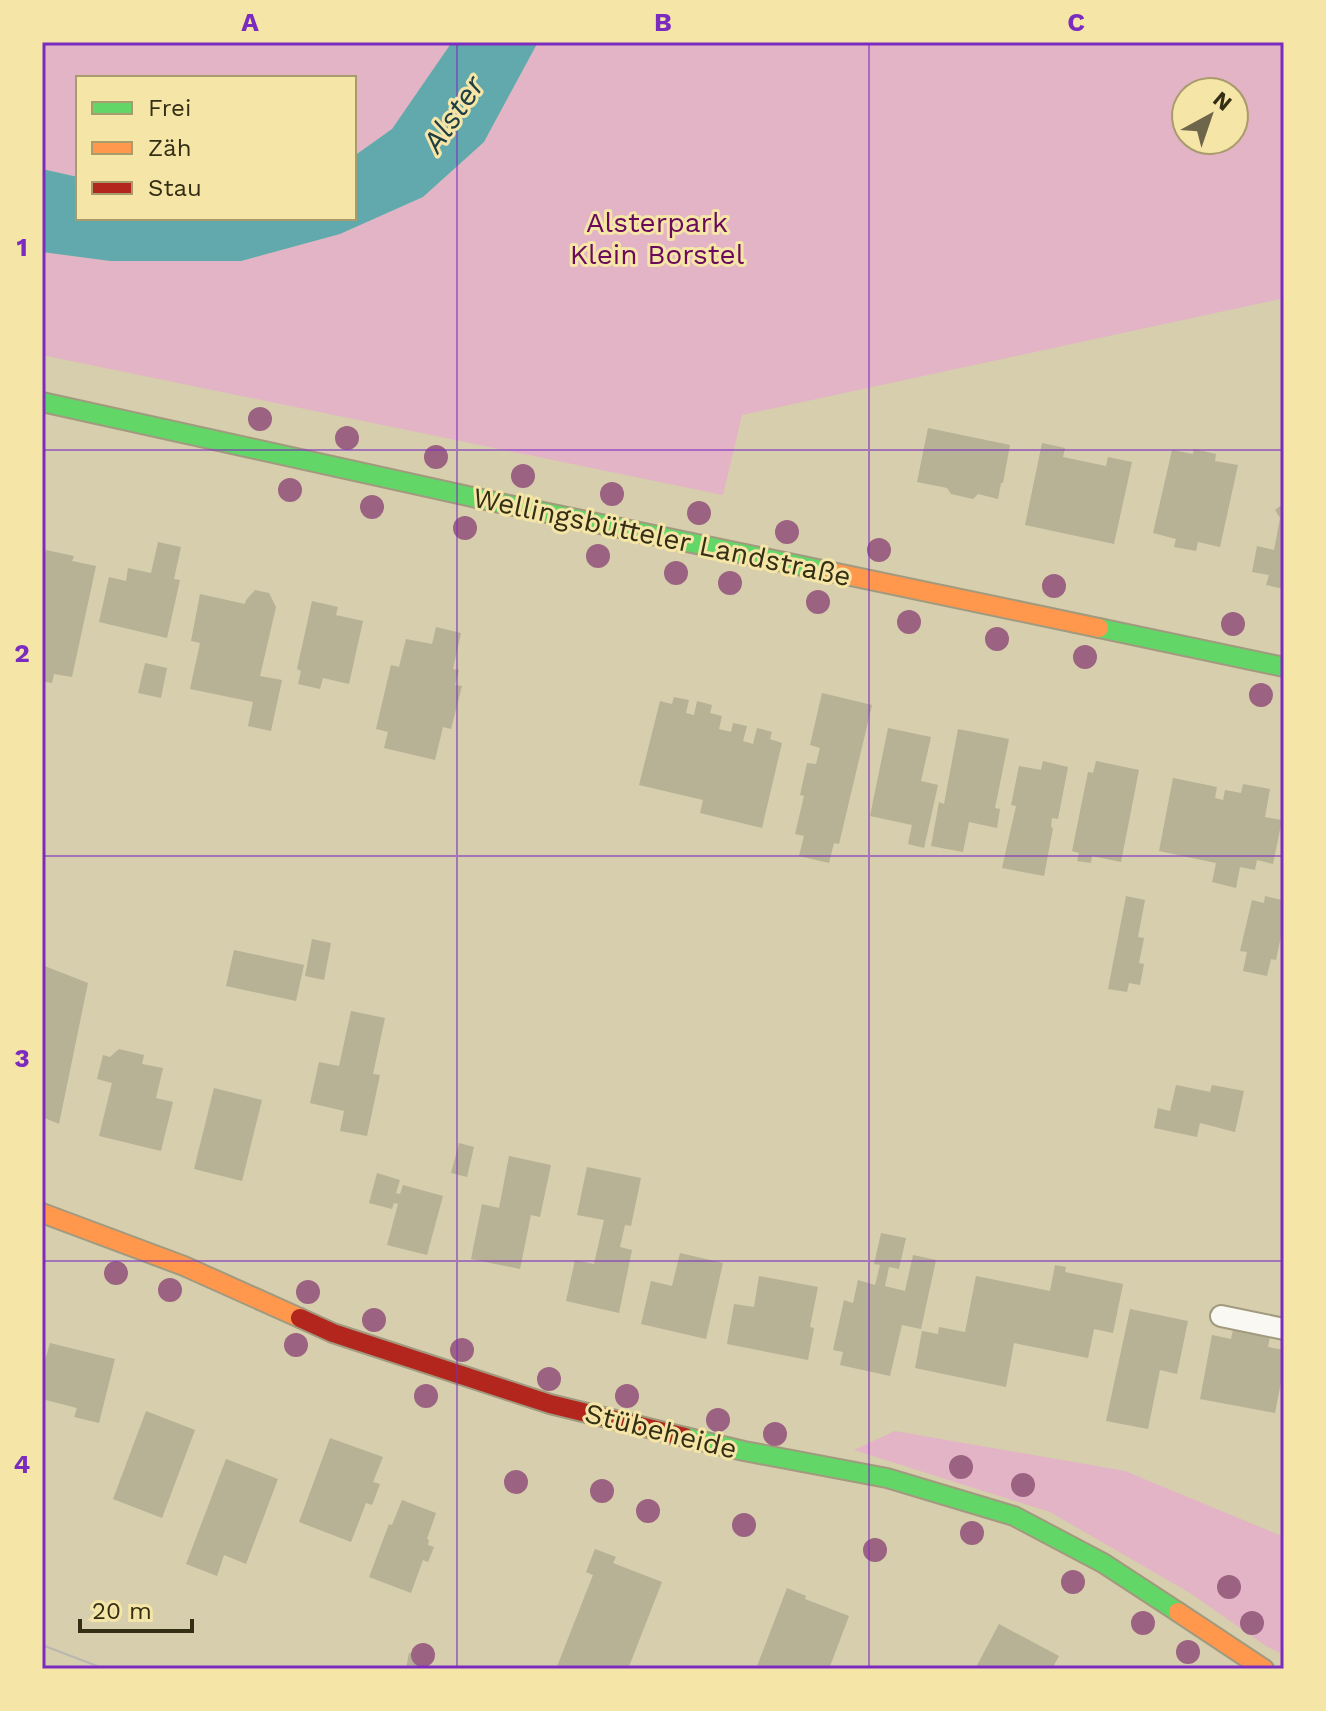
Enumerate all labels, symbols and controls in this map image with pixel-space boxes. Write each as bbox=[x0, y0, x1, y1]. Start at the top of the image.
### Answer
text: A bbox=[241, 7, 259, 37]
text: B bbox=[654, 7, 672, 37]
text: C bbox=[1067, 7, 1085, 37]
water label: Alster bbox=[414, 68, 492, 160]
legend bbox=[76, 76, 356, 220]
north arrow bbox=[1170, 76, 1250, 156]
text: N bbox=[1208, 86, 1237, 116]
text: Frei bbox=[148, 94, 191, 122]
text: Zäh bbox=[148, 134, 192, 162]
text: Stau bbox=[148, 174, 202, 202]
park label: Alsterpark Klein Borstel bbox=[570, 206, 745, 271]
text: 1 bbox=[16, 232, 28, 262]
street label: Wellingsbütteler Landstraße bbox=[470, 481, 854, 593]
text: 2 bbox=[14, 638, 30, 668]
text: 3 bbox=[14, 1043, 30, 1073]
street label: Stübeheide bbox=[582, 1396, 740, 1466]
text: 4 bbox=[14, 1449, 31, 1479]
scale bar bbox=[80, 1583, 192, 1633]
text: 20 m bbox=[92, 1597, 152, 1625]

